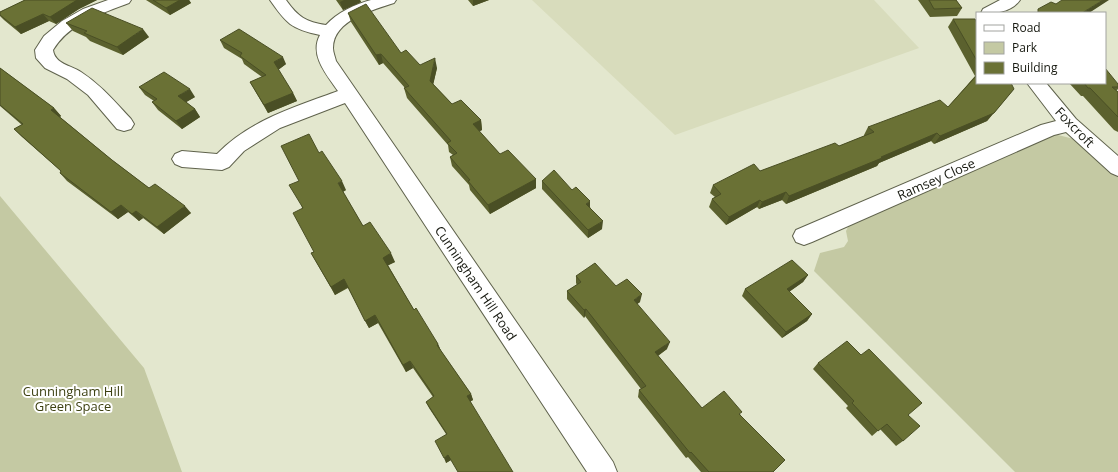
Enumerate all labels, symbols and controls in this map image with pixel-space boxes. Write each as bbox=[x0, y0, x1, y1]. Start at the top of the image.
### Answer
legend bbox=[976, 12, 1106, 84]
text: Road bbox=[1012, 19, 1041, 36]
text: Park bbox=[1012, 39, 1038, 56]
text: Building bbox=[1012, 59, 1058, 76]
street label: Foxcroft bbox=[1051, 103, 1099, 151]
street label: Ramsey Close bbox=[894, 154, 978, 204]
street label: Cunningham Hill Road bbox=[431, 222, 521, 344]
park label: Cunningham Hill Green Space bbox=[23, 382, 123, 415]

